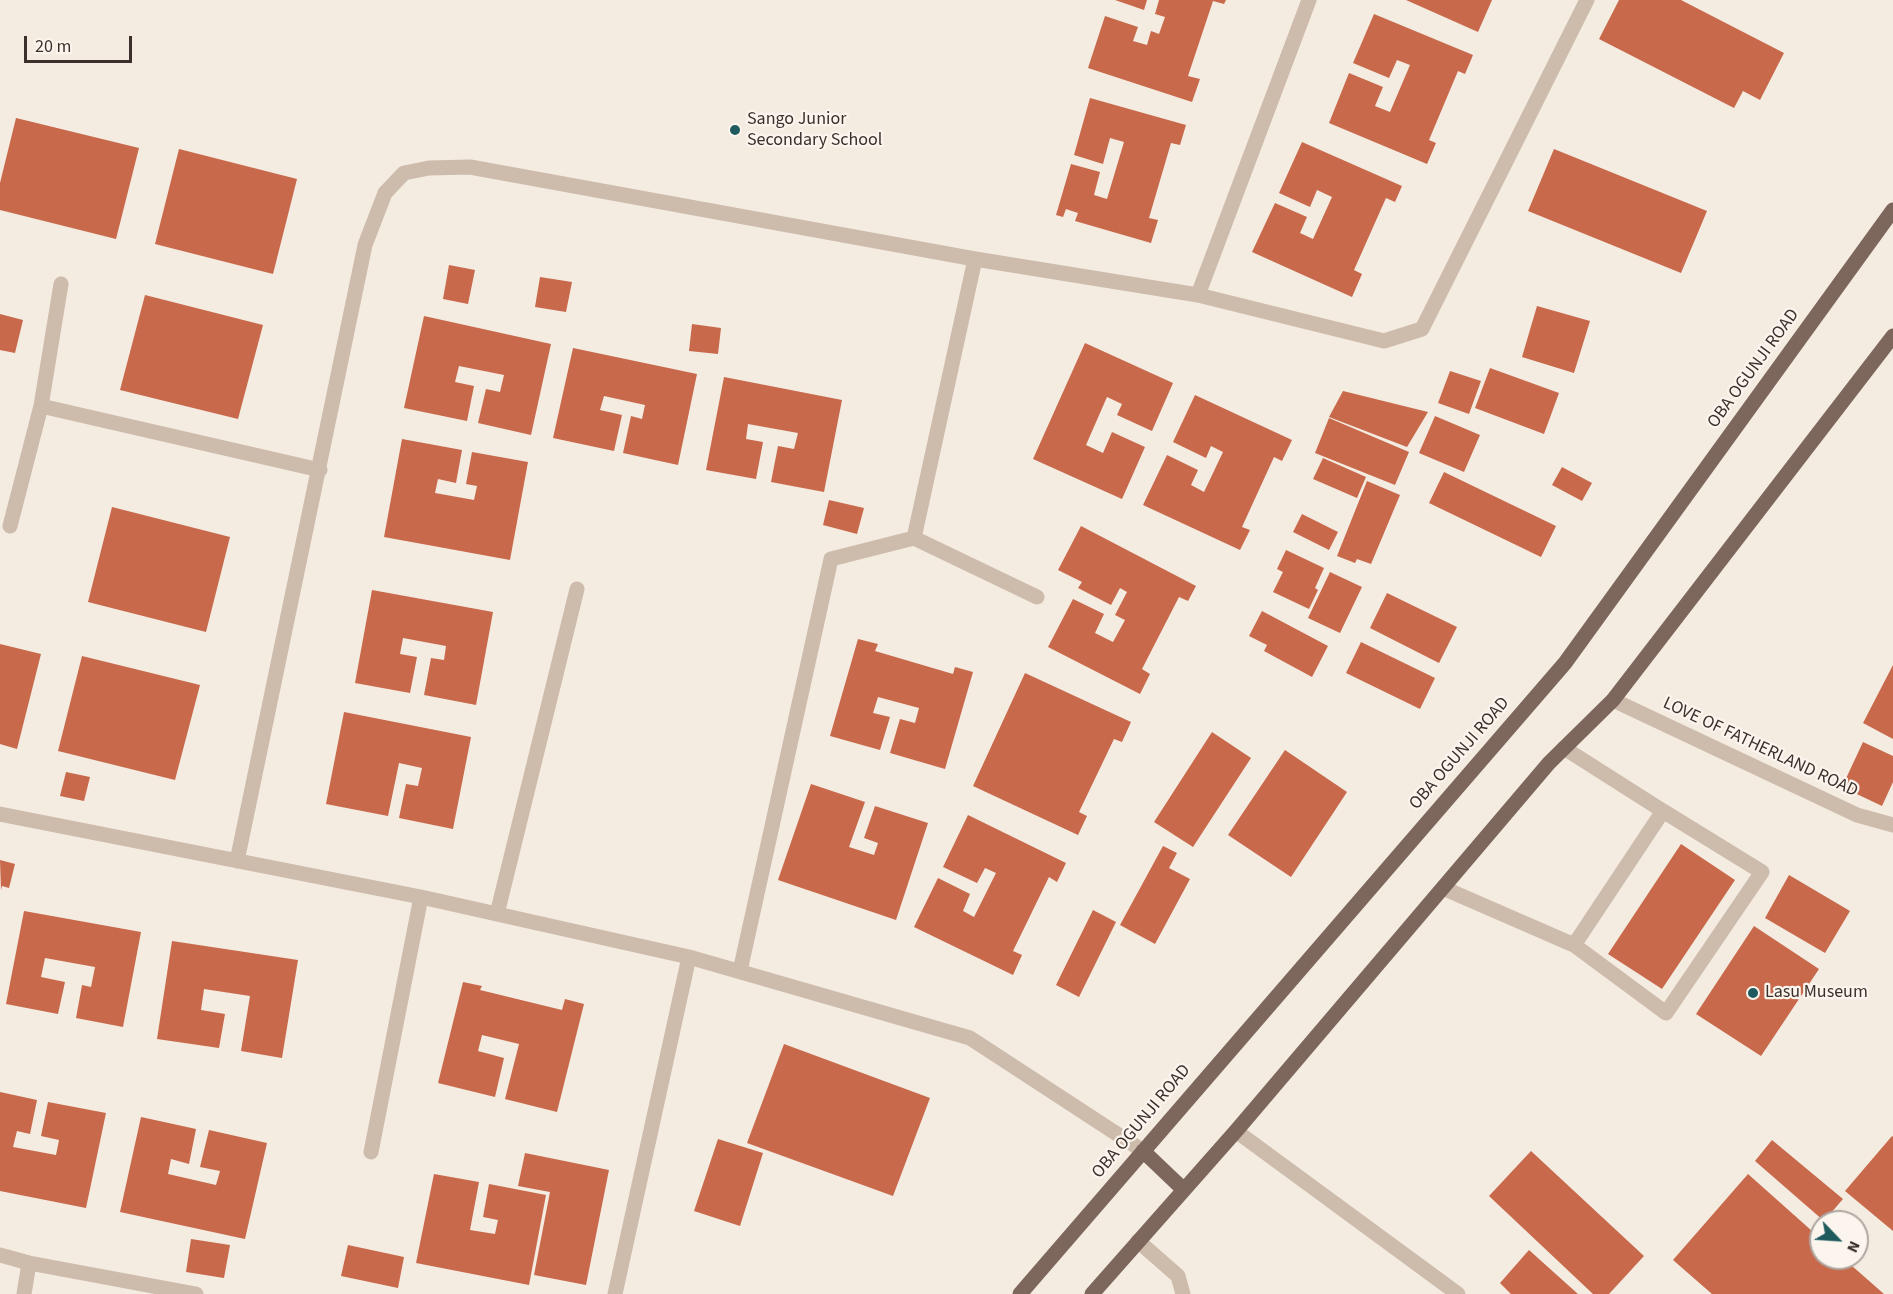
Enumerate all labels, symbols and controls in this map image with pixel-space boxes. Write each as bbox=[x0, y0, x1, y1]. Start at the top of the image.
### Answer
scale bar bbox=[27, 24, 135, 62]
text: 20 m bbox=[35, 34, 71, 59]
place label: Sango Junior Secondary School bbox=[747, 109, 882, 152]
marker: Sango Junior Secondary School bbox=[728, 123, 742, 137]
street label: OBA OGUNJI ROAD bbox=[1704, 305, 1804, 433]
street label: OBA OGUNJI ROAD bbox=[1405, 693, 1515, 815]
street label: LOVE OF FATHERLAND ROAD bbox=[1659, 693, 1861, 803]
place label: Lasu Museum bbox=[1765, 982, 1868, 1004]
marker: Lasu Museum bbox=[1746, 986, 1760, 1000]
street label: OBA OGUNJI ROAD bbox=[1088, 1061, 1196, 1183]
north arrow bbox=[1809, 1210, 1869, 1270]
text: N bbox=[1841, 1237, 1866, 1256]

